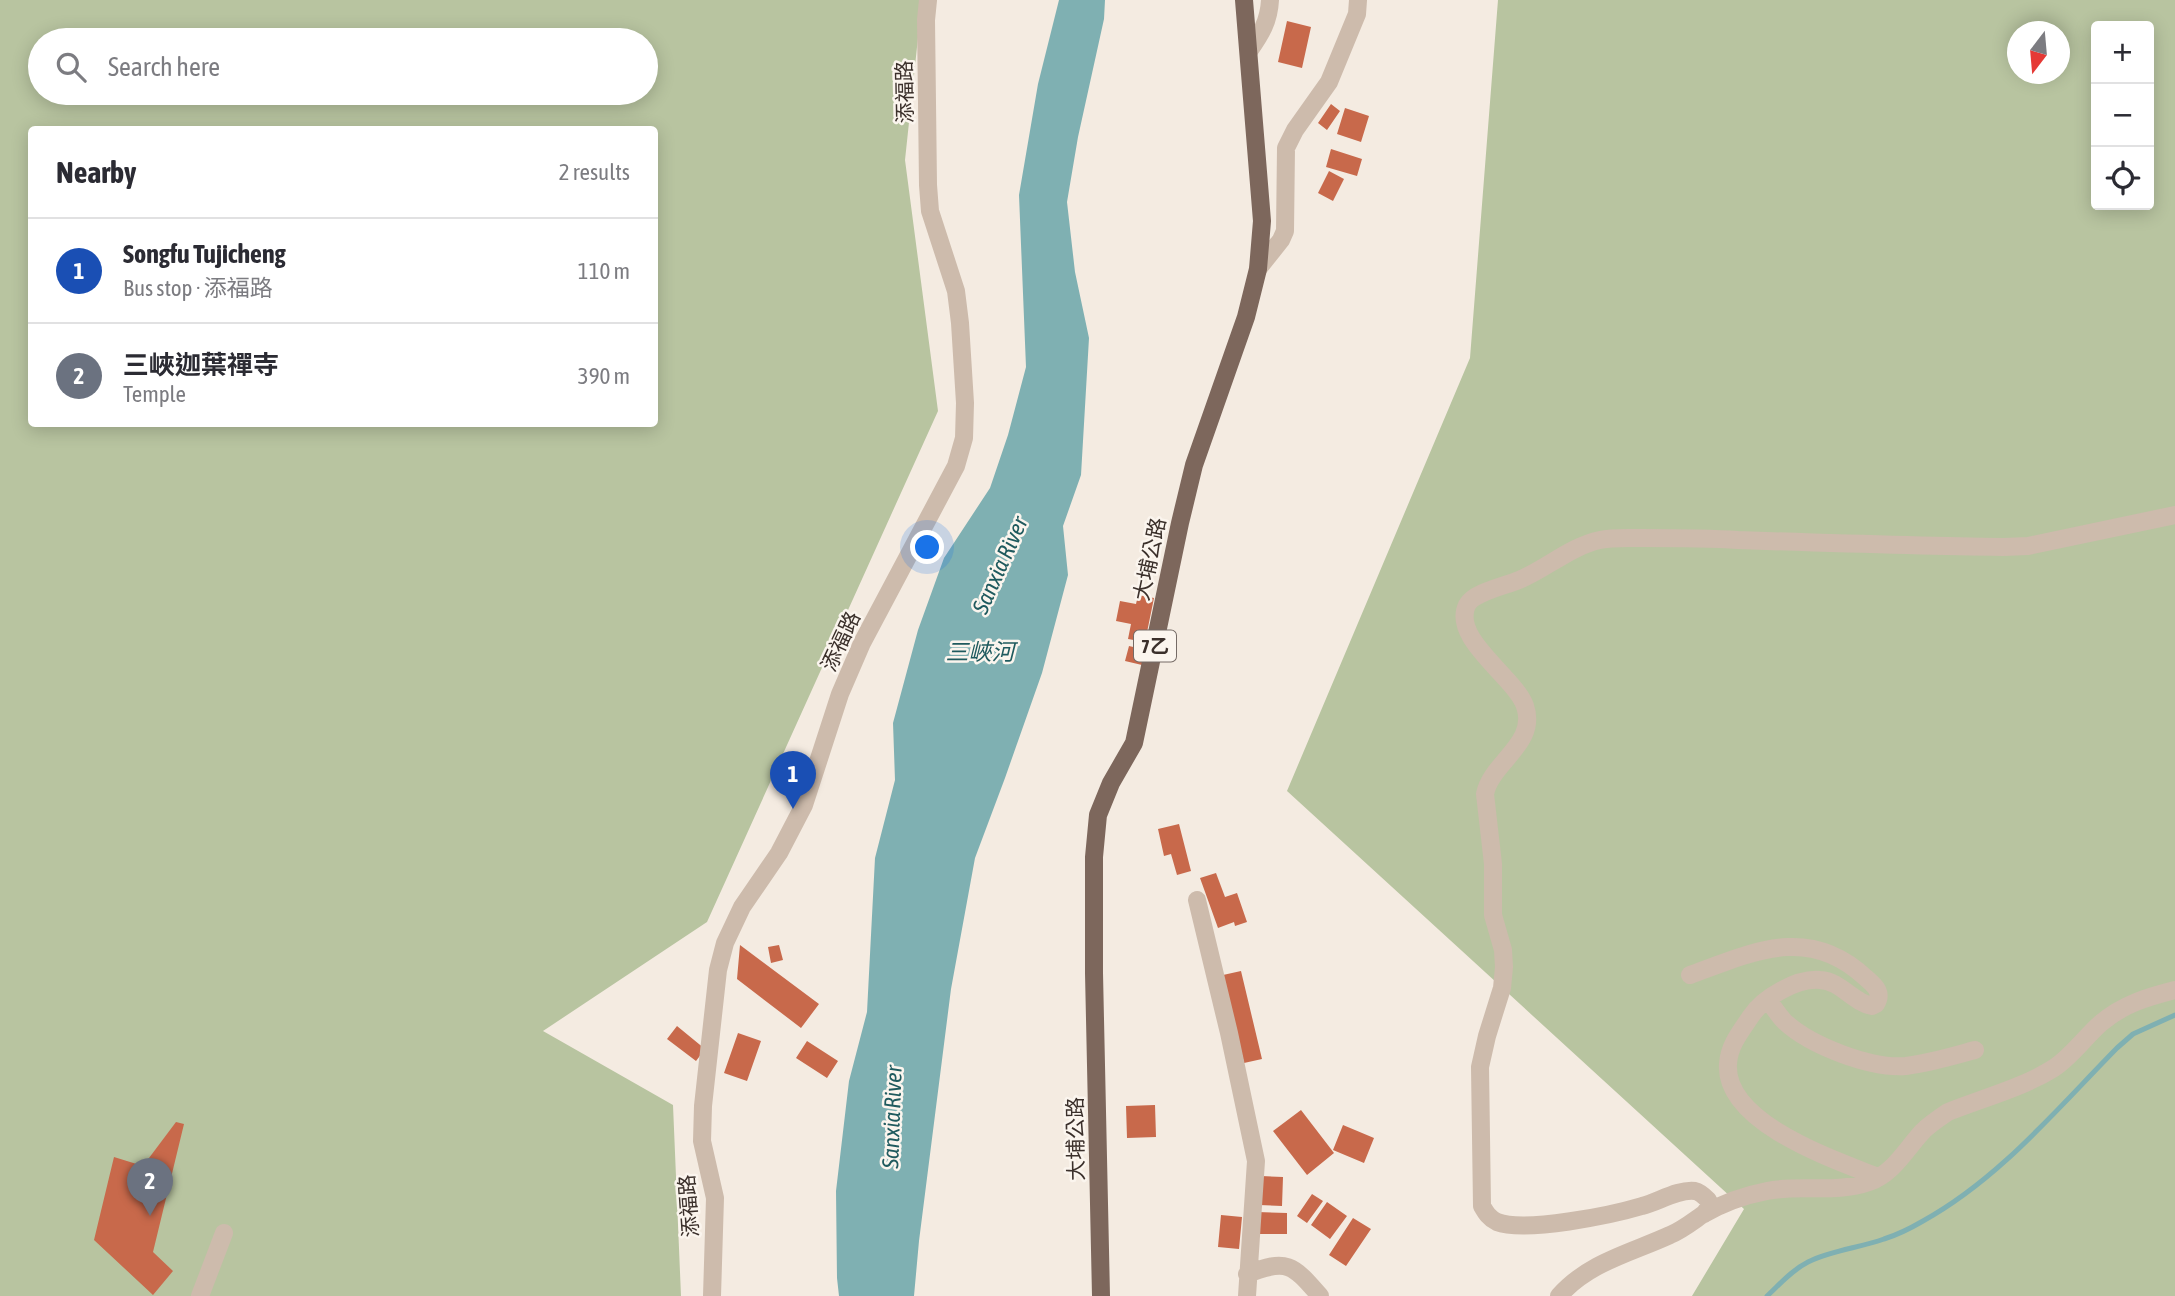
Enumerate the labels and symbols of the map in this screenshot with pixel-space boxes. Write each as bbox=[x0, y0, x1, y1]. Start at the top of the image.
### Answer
north arrow bbox=[2007, 21, 2070, 84]
street label: 添福路 bbox=[891, 60, 917, 124]
water label: Sanxia River bbox=[967, 511, 1033, 618]
street label: 大埔公路 bbox=[1129, 515, 1169, 603]
your location bbox=[910, 530, 944, 564]
street label: 添福路 bbox=[816, 607, 864, 675]
road number: 7乙 bbox=[1134, 631, 1176, 662]
water label: 三峽河 bbox=[946, 639, 1019, 665]
pin: 1 bbox=[770, 751, 816, 809]
water label: Sanxia River bbox=[877, 1064, 907, 1170]
street label: 大埔公路 bbox=[1062, 1097, 1088, 1181]
pin: 2 bbox=[127, 1158, 173, 1216]
street label: 添福路 bbox=[674, 1174, 702, 1238]

